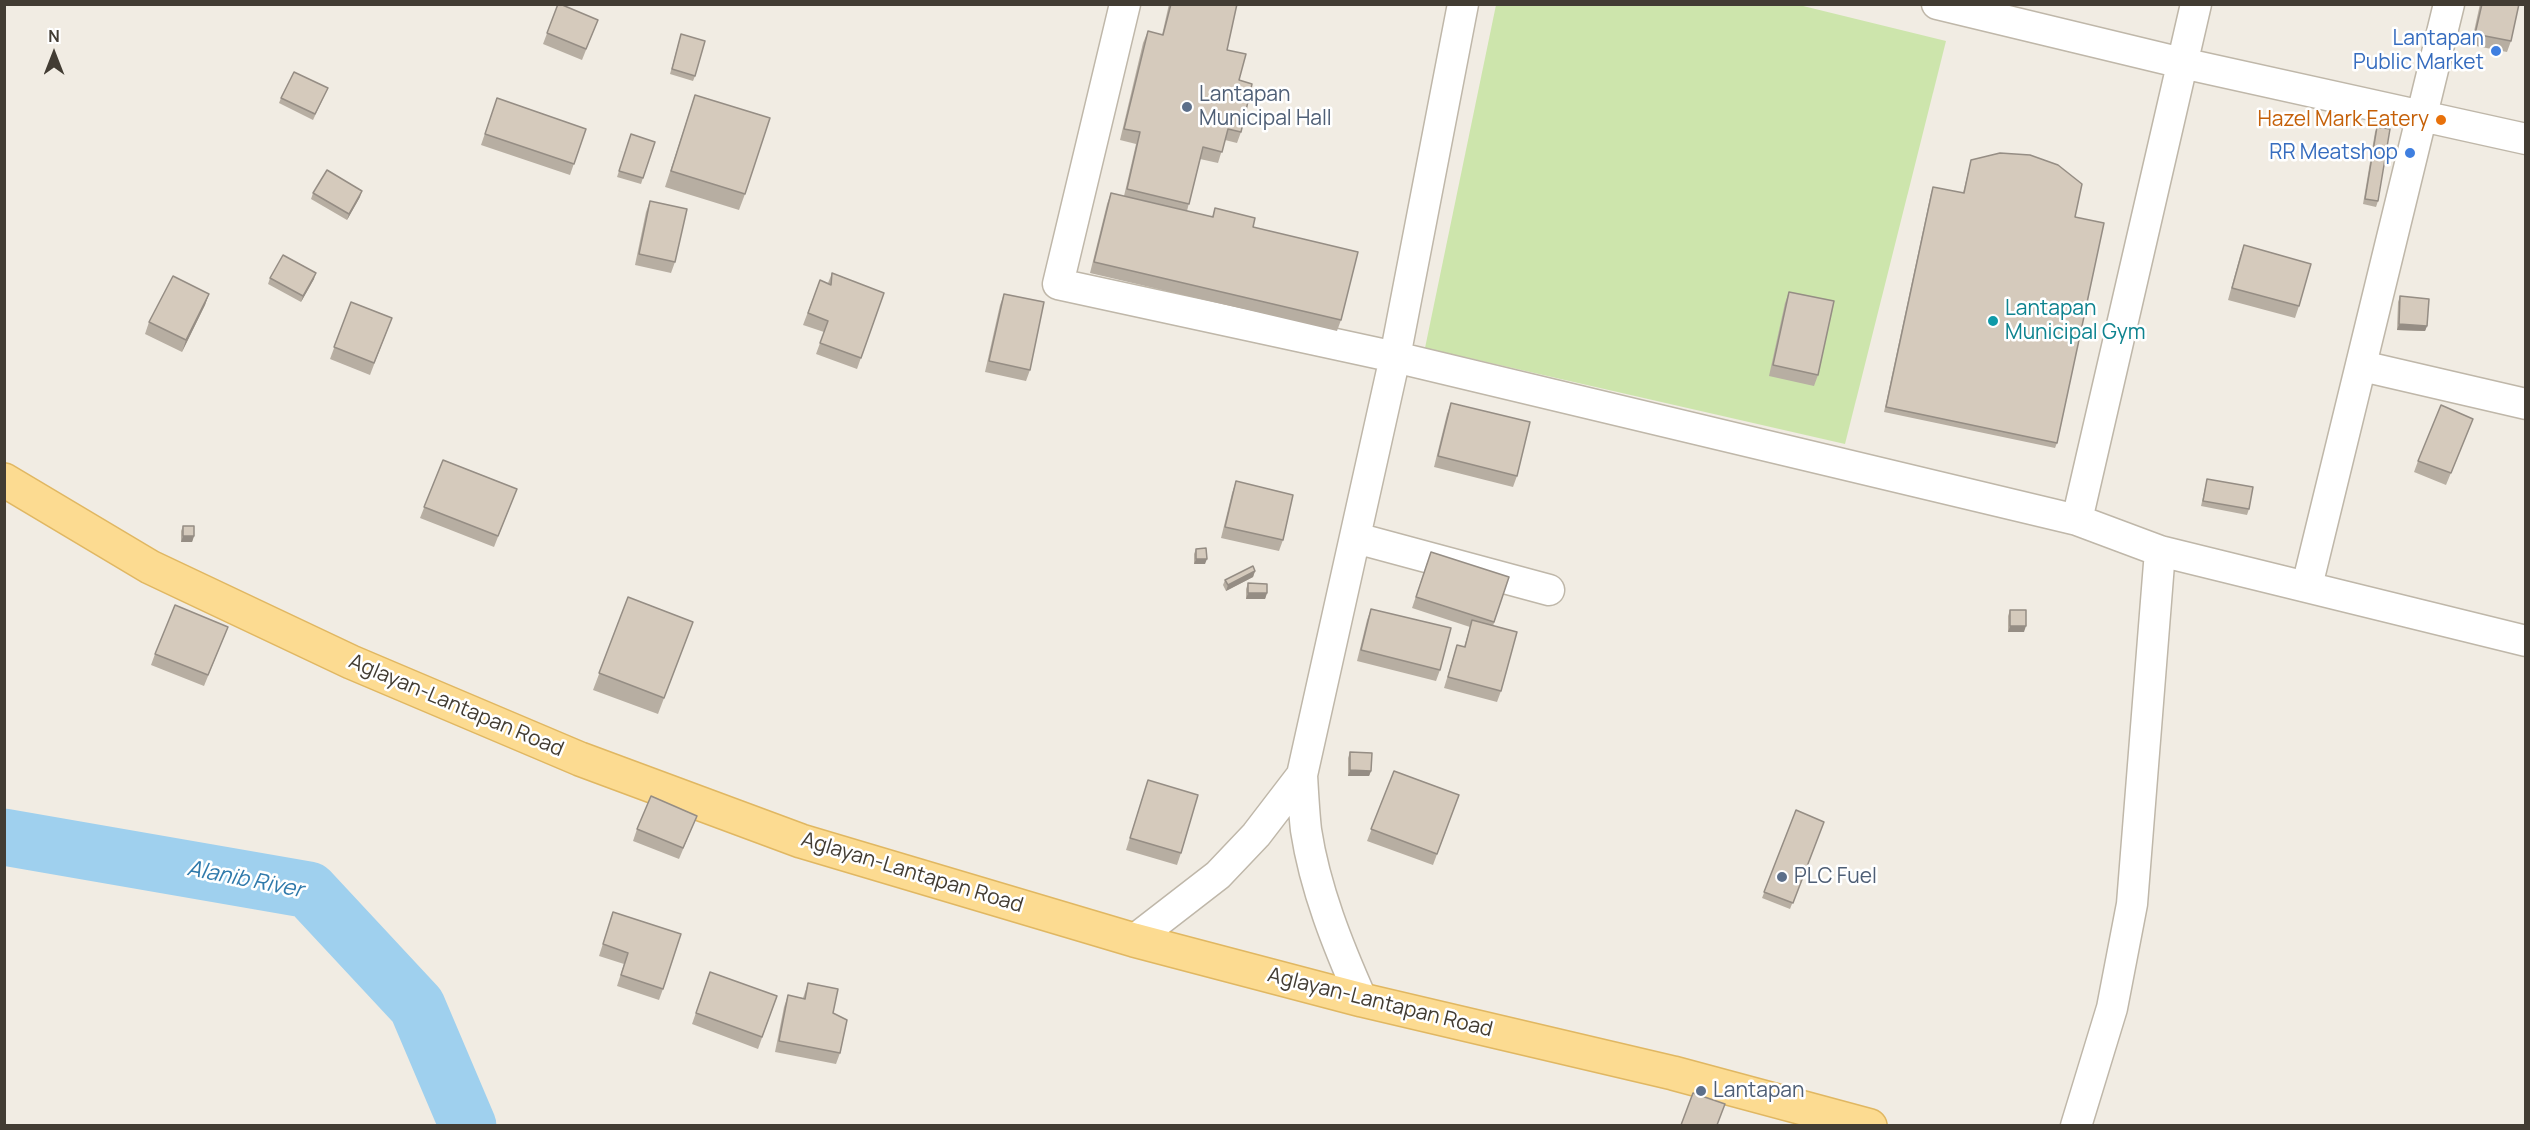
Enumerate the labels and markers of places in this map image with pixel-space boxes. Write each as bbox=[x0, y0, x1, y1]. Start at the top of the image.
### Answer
place label: Lantapan Public Market bbox=[2353, 26, 2484, 76]
marker: Lantapan Public Market bbox=[2489, 44, 2503, 58]
place label: Lantapan Municipal Hall bbox=[1199, 82, 1332, 132]
marker: Lantapan Municipal Hall bbox=[1180, 100, 1194, 114]
place label: Hazel Mark Eatery bbox=[2257, 107, 2429, 133]
marker: Hazel Mark Eatery bbox=[2434, 113, 2448, 127]
place label: RR Meatshop bbox=[2269, 140, 2398, 166]
marker: RR Meatshop bbox=[2403, 146, 2417, 160]
place label: Lantapan Municipal Gym bbox=[2005, 296, 2146, 346]
marker: Lantapan Municipal Gym bbox=[1986, 314, 2000, 328]
place label: PLC Fuel bbox=[1794, 864, 1877, 890]
marker: PLC Fuel bbox=[1775, 870, 1789, 884]
place label: Lantapan bbox=[1713, 1078, 1805, 1104]
marker: Lantapan bbox=[1694, 1084, 1708, 1098]

